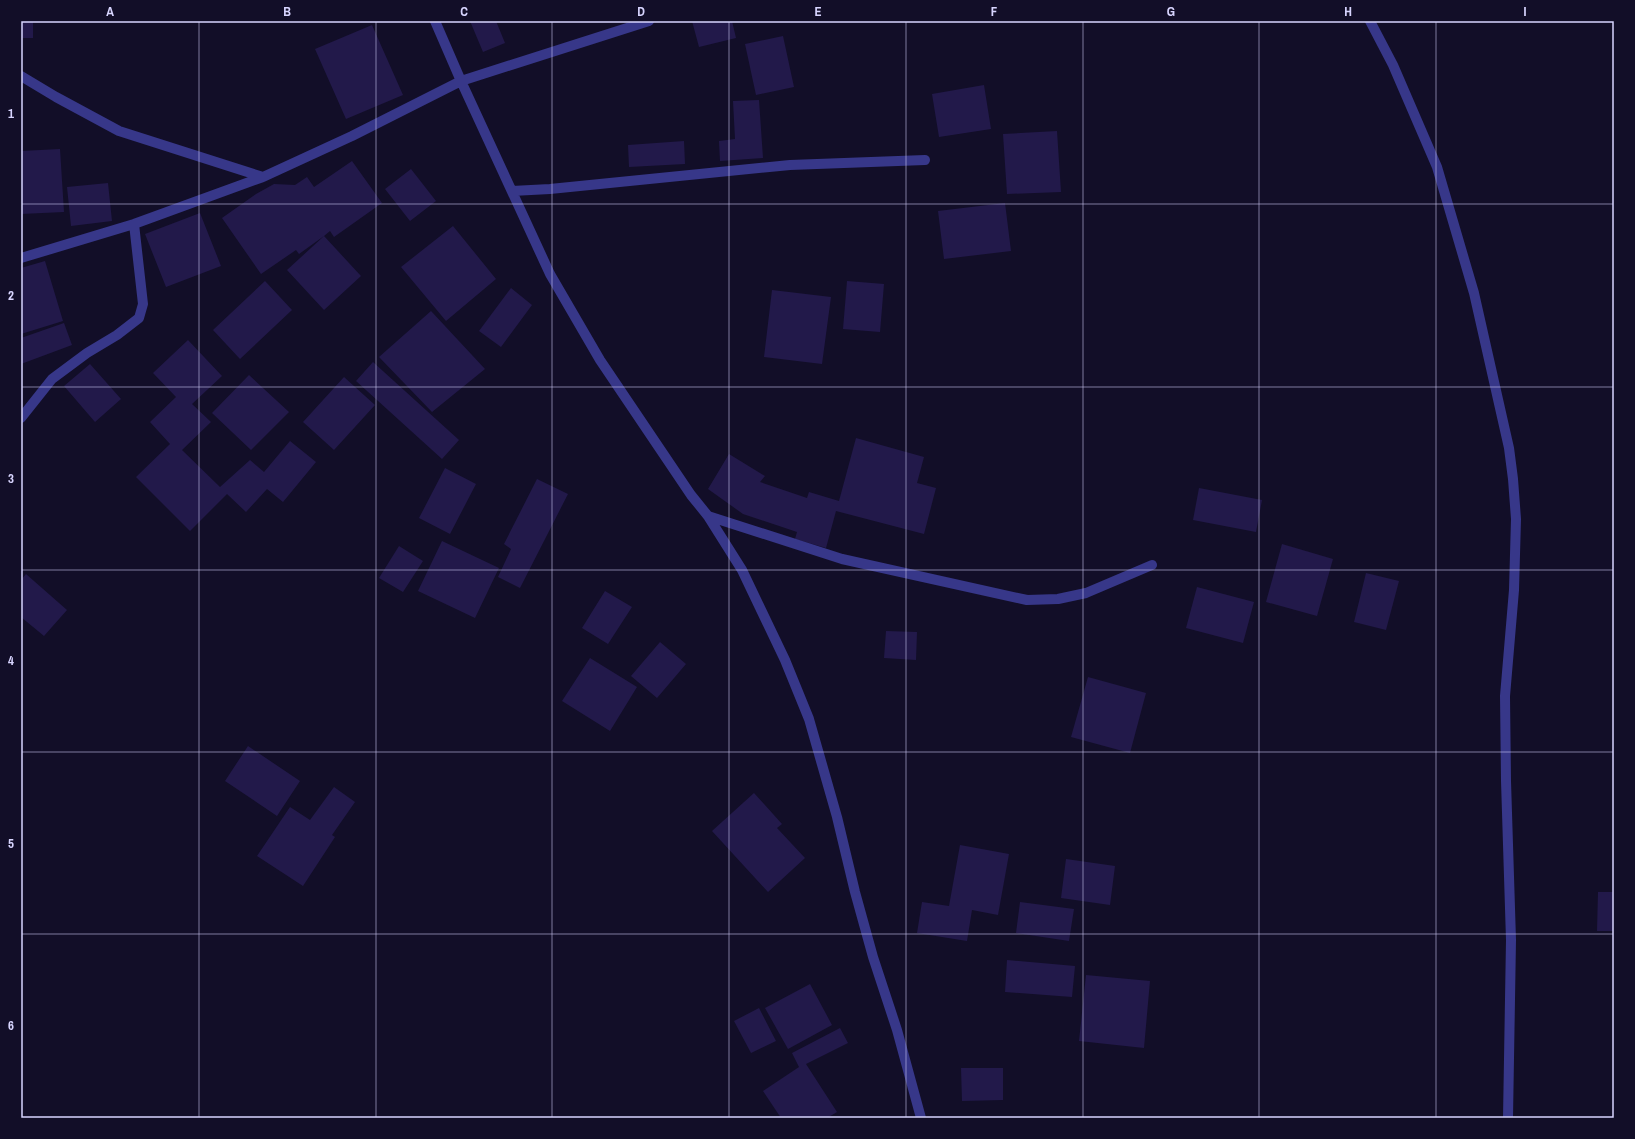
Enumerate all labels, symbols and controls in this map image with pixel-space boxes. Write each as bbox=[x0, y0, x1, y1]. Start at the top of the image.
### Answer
text: A bbox=[106, 3, 114, 20]
text: B bbox=[283, 3, 291, 20]
text: C bbox=[460, 3, 468, 20]
text: D bbox=[637, 3, 645, 20]
text: E bbox=[814, 3, 822, 20]
text: F bbox=[991, 3, 998, 20]
text: G bbox=[1167, 3, 1175, 20]
text: H bbox=[1344, 3, 1352, 20]
text: I bbox=[1524, 3, 1527, 20]
text: 1 bbox=[8, 105, 14, 122]
text: 2 bbox=[8, 287, 14, 304]
text: 3 bbox=[8, 470, 14, 487]
text: 4 bbox=[8, 652, 14, 669]
text: 5 bbox=[8, 835, 14, 852]
text: 6 bbox=[8, 1017, 14, 1034]

